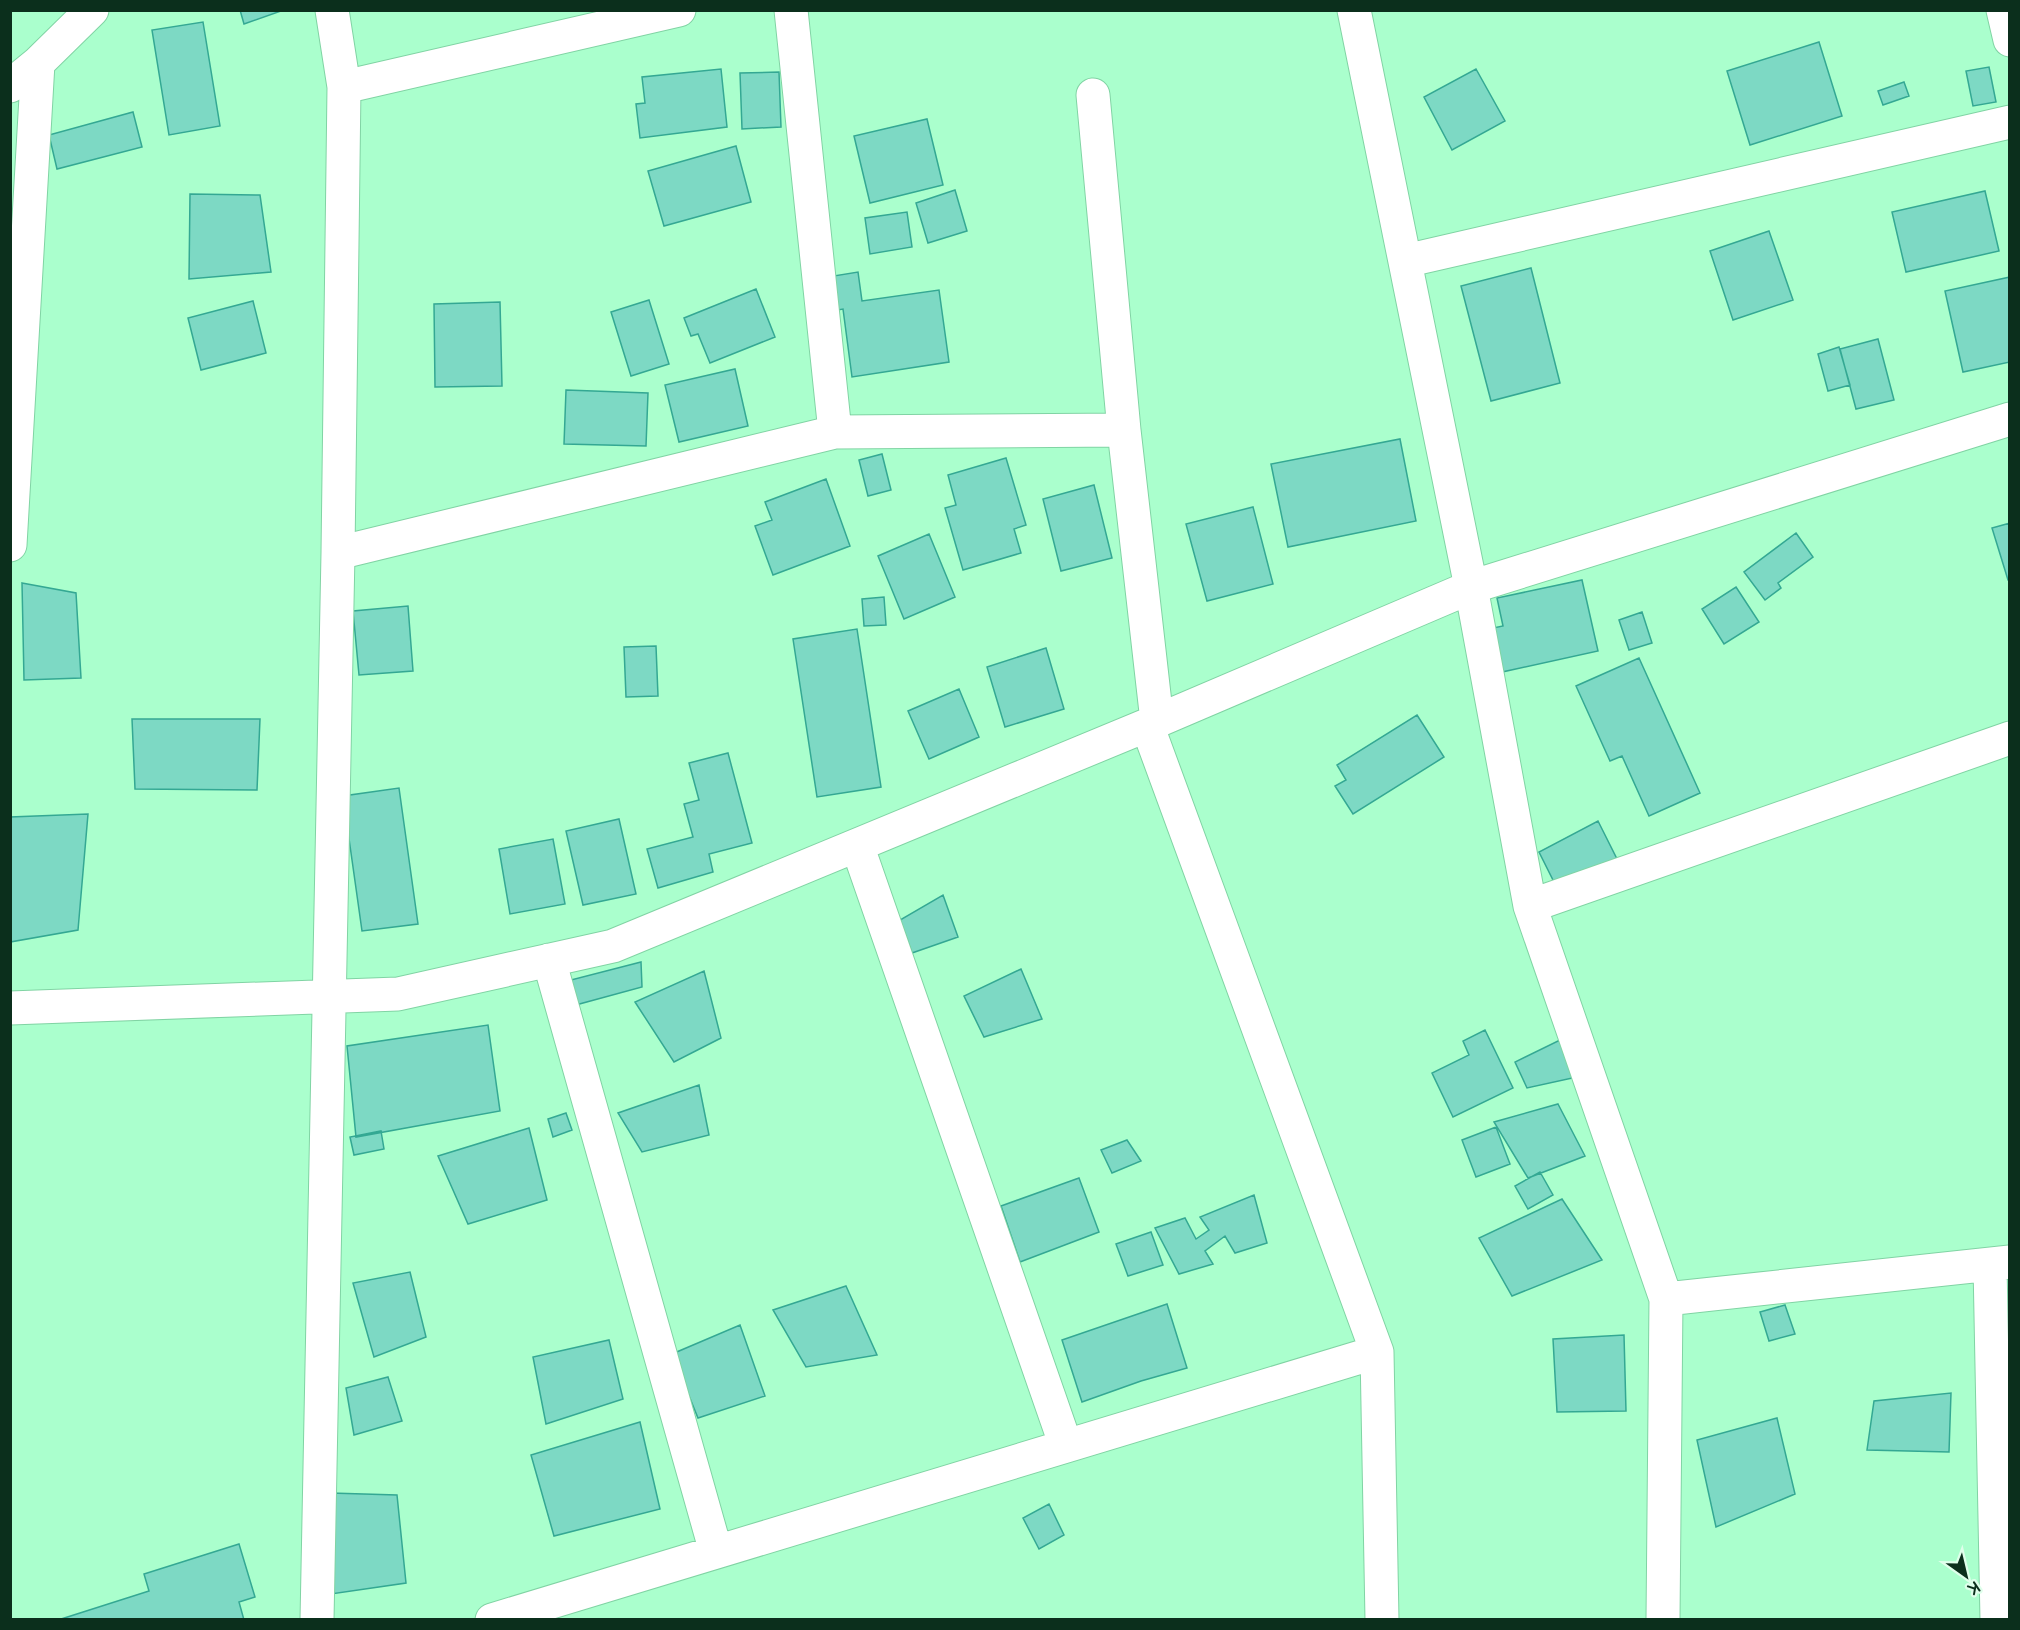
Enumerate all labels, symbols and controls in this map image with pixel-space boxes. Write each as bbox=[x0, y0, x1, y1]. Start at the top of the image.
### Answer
north arrow bbox=[1936, 1546, 1996, 1606]
text: K bbox=[1964, 1576, 1984, 1599]

